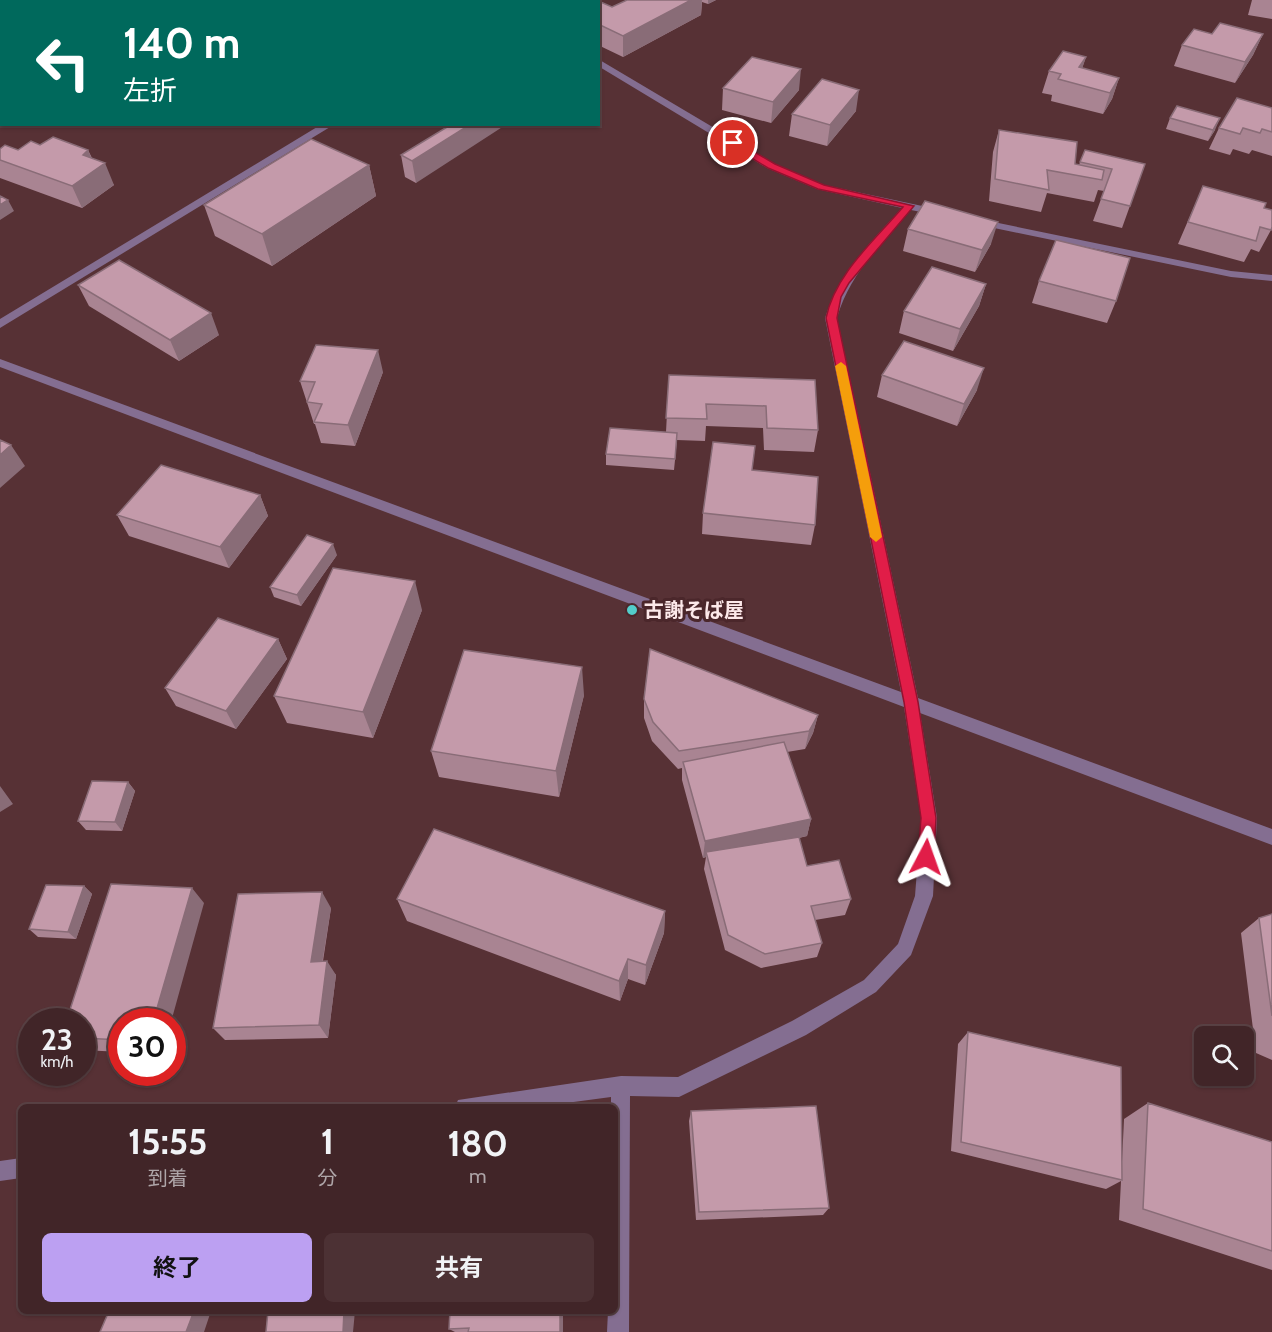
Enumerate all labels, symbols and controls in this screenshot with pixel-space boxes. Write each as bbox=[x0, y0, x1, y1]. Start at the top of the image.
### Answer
text: 140 m bbox=[123, 17, 240, 69]
icon: left bbox=[24, 24, 102, 102]
text: 左折 bbox=[123, 74, 177, 107]
pin bbox=[707, 117, 758, 168]
icon: arrive bbox=[716, 126, 749, 159]
place label: 古謝そば屋 bbox=[644, 598, 744, 622]
marker: 古謝そば屋 bbox=[625, 603, 639, 617]
position arrow bbox=[894, 825, 958, 889]
speed limit sign: 30 bbox=[108, 1008, 186, 1086]
text: 23 bbox=[41, 1021, 73, 1058]
map controls bbox=[1194, 1026, 1254, 1086]
button: search bbox=[1194, 1026, 1254, 1086]
text: km/h bbox=[41, 1053, 73, 1071]
text: 15:55 bbox=[128, 1119, 207, 1163]
text: 1 bbox=[321, 1119, 334, 1163]
text: 180 bbox=[447, 1121, 508, 1165]
text: m bbox=[469, 1164, 486, 1188]
text: 到着 bbox=[148, 1166, 188, 1190]
text: 分 bbox=[317, 1166, 337, 1190]
button: 終了 bbox=[42, 1233, 312, 1302]
button: 共有 bbox=[324, 1233, 594, 1302]

